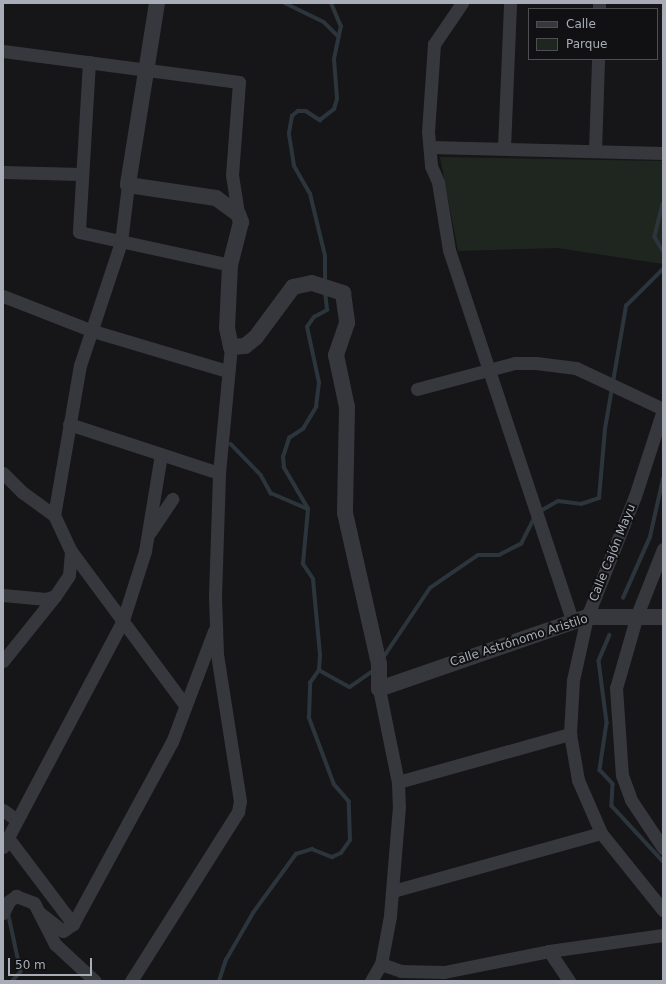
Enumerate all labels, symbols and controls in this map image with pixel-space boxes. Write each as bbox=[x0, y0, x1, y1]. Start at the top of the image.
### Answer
legend bbox=[528, 8, 658, 60]
text: Calle bbox=[566, 17, 596, 31]
text: Parque bbox=[566, 37, 607, 51]
street label: Calle Cajón Mayu bbox=[587, 502, 639, 604]
street label: Calle Astrónomo Aristilo bbox=[448, 612, 590, 670]
scale bar bbox=[10, 950, 94, 976]
text: 50 m bbox=[15, 958, 46, 972]

